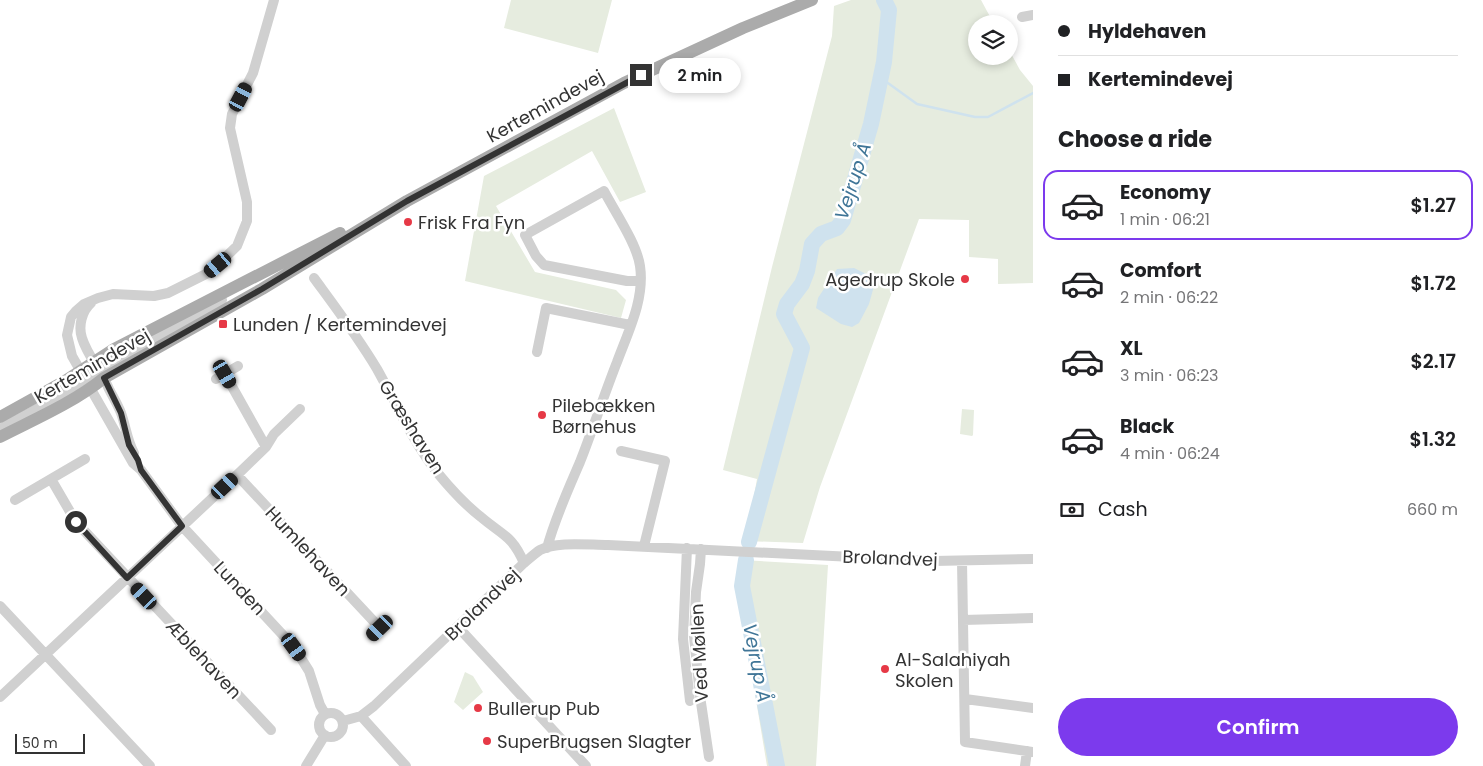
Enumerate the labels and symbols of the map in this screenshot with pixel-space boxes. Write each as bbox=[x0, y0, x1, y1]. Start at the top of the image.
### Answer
callout: 2 min bbox=[658, 58, 741, 92]
street label: Kertemindevej bbox=[482, 64, 608, 148]
route end bbox=[630, 64, 652, 86]
car bbox=[227, 80, 254, 114]
water label: Vejrup Å bbox=[828, 139, 878, 223]
place label: Frisk Fra Fyn bbox=[418, 210, 525, 235]
marker: Frisk Fra Fyn bbox=[402, 216, 414, 228]
car bbox=[201, 250, 234, 280]
place label: Agedrup Skole bbox=[825, 267, 955, 292]
marker: Agedrup Skole bbox=[959, 273, 971, 285]
place label: Lunden / Kertemindevej bbox=[233, 312, 447, 337]
marker: Lunden / Kertemindevej bbox=[217, 318, 229, 330]
street label: Kertemindevej bbox=[29, 323, 155, 409]
car bbox=[211, 357, 238, 391]
street label: Græshaven bbox=[373, 375, 451, 479]
place label: Pilebækken Børnehus bbox=[552, 393, 656, 439]
marker: Pilebækken Børnehus bbox=[536, 409, 548, 421]
car bbox=[208, 470, 241, 502]
street label: Humlehaven bbox=[260, 501, 356, 601]
route start bbox=[65, 511, 87, 533]
street label: Brolandvej bbox=[842, 544, 938, 572]
street label: Lunden bbox=[208, 555, 272, 621]
street label: Brolandvej bbox=[439, 562, 525, 646]
car bbox=[128, 580, 159, 612]
street label: Ved Møllen bbox=[684, 603, 714, 703]
car bbox=[363, 612, 396, 644]
street label: Æblehaven bbox=[161, 614, 247, 704]
water label: Vejrup Å bbox=[736, 621, 778, 705]
car bbox=[279, 630, 308, 664]
place label: Al-Salahiyah Skolen bbox=[895, 647, 1011, 693]
marker: Al-Salahiyah Skolen bbox=[879, 663, 891, 675]
place label: Bullerup Pub bbox=[488, 696, 600, 721]
marker: Bullerup Pub bbox=[472, 702, 484, 714]
place label: SuperBrugsen Slagter bbox=[497, 729, 691, 754]
scale bar bbox=[15, 731, 85, 754]
marker: SuperBrugsen Slagter bbox=[481, 735, 493, 747]

